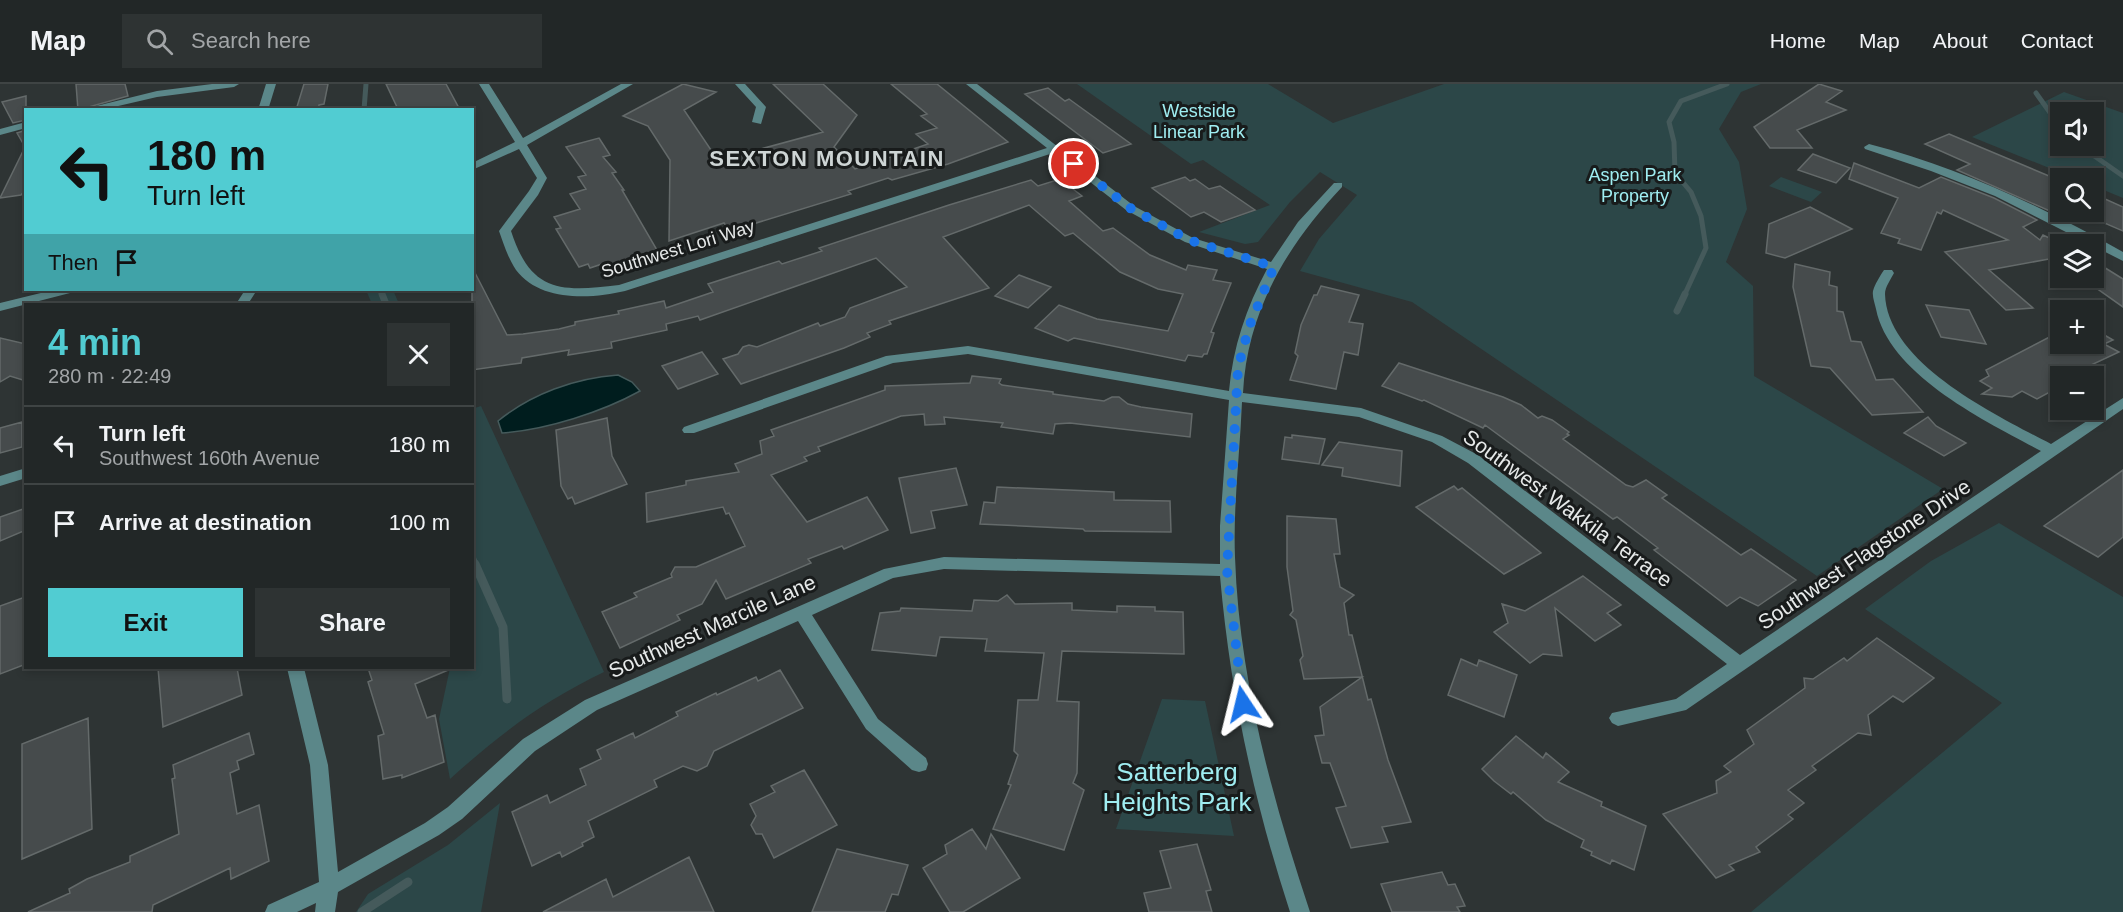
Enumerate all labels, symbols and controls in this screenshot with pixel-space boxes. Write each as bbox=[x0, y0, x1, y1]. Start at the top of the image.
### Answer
search box bbox=[122, 14, 542, 68]
text: Map bbox=[30, 25, 86, 56]
icon: search bbox=[143, 25, 176, 58]
text: Search here bbox=[191, 28, 311, 53]
text: Home bbox=[1770, 29, 1826, 52]
text: Map bbox=[1859, 29, 1900, 52]
text: About bbox=[1933, 29, 1988, 52]
text: Contact bbox=[2021, 29, 2093, 52]
park label: Westside Linear Park bbox=[1153, 101, 1246, 142]
map controls bbox=[2050, 102, 2104, 420]
button: sound bbox=[2050, 102, 2104, 156]
icon: left bbox=[48, 132, 126, 210]
text: 180 m bbox=[147, 132, 266, 179]
pin bbox=[1048, 138, 1099, 189]
district label: SEXTON MOUNTAIN bbox=[709, 146, 945, 171]
icon: arrive bbox=[1057, 147, 1090, 180]
park label: Aspen Park Property bbox=[1588, 165, 1683, 206]
button: search bbox=[2050, 168, 2104, 222]
text: Turn left bbox=[147, 181, 245, 211]
street label: Southwest Lori Way bbox=[599, 216, 757, 282]
button: layers bbox=[2050, 234, 2104, 288]
icon: arrive bbox=[110, 246, 143, 279]
text: Then bbox=[48, 250, 98, 275]
button: + bbox=[2050, 300, 2104, 354]
text: 4 min bbox=[48, 322, 142, 363]
button: close bbox=[387, 323, 450, 386]
text: 280 m · 22:49 bbox=[48, 365, 171, 387]
button: − bbox=[2050, 366, 2104, 420]
text: Turn left bbox=[99, 421, 185, 446]
street label: Southwest Wakkila Terrace bbox=[1459, 425, 1677, 591]
icon: left bbox=[48, 429, 81, 462]
text: 180 m bbox=[389, 432, 450, 457]
text: Southwest 160th Avenue bbox=[99, 447, 320, 469]
street label: Southwest Flagstone Drive bbox=[1754, 474, 1974, 634]
icon: arrive bbox=[48, 507, 81, 540]
text: Arrive at destination bbox=[99, 510, 312, 535]
text: 100 m bbox=[389, 510, 450, 535]
street label: Southwest Marcile Lane bbox=[605, 570, 819, 682]
button: Exit bbox=[48, 588, 243, 657]
button: Share bbox=[255, 588, 450, 657]
position arrow bbox=[1211, 672, 1275, 736]
park label: Satterberg Heights Park bbox=[1103, 757, 1252, 817]

